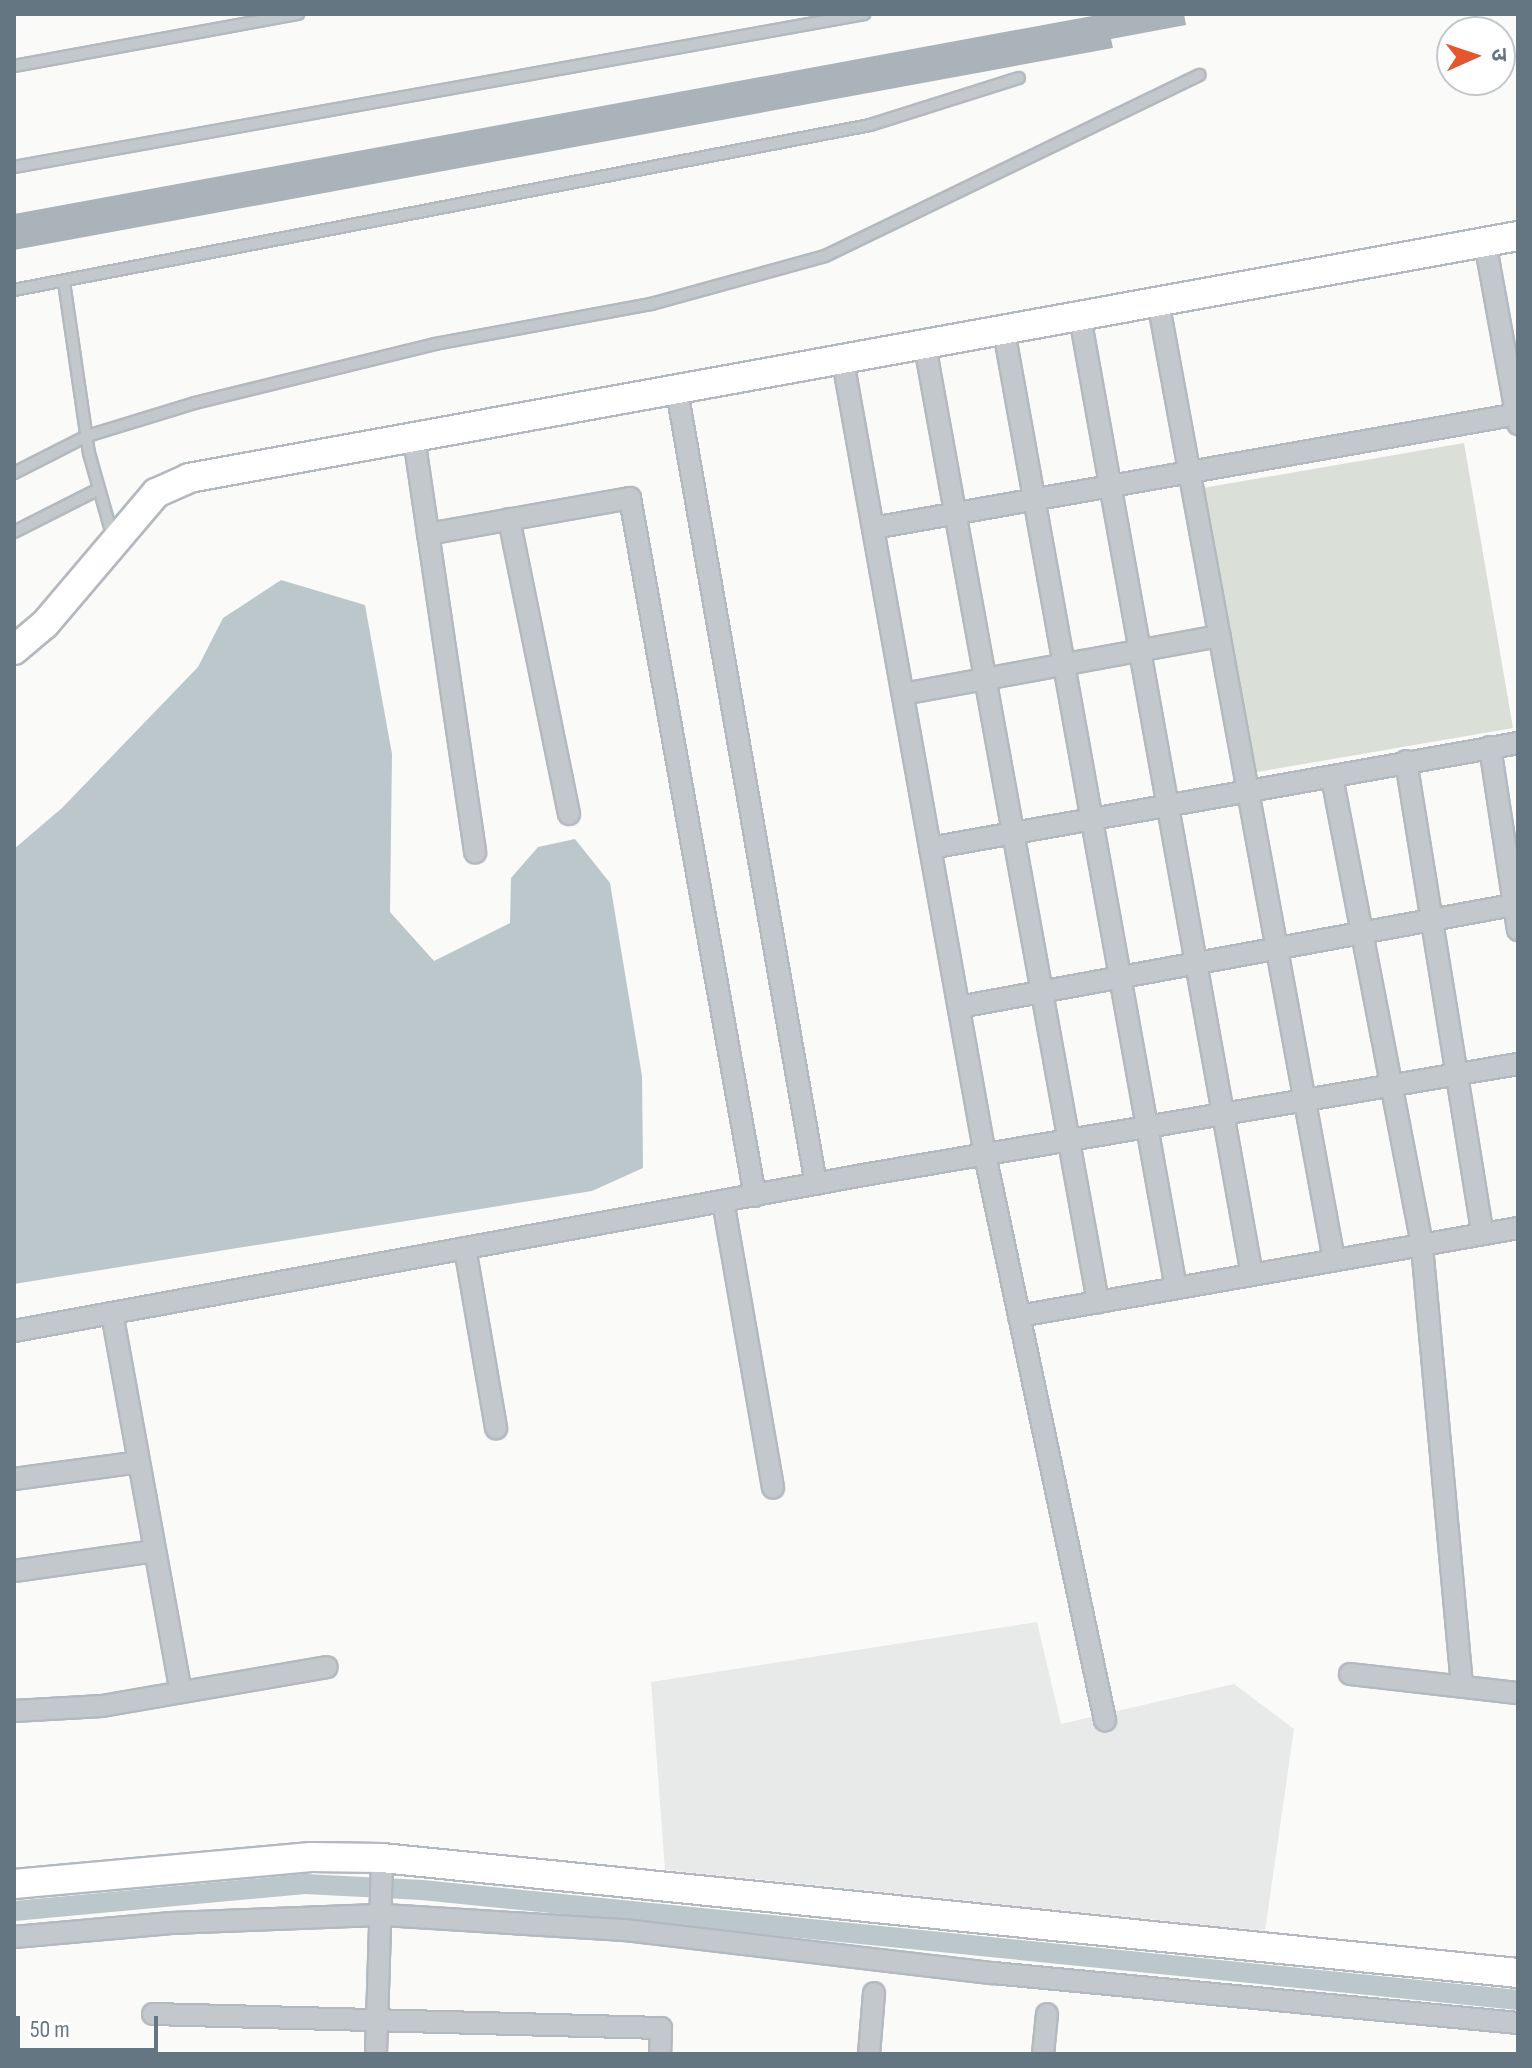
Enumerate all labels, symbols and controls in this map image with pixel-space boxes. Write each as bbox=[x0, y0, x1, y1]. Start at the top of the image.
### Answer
north arrow bbox=[1436, 16, 1516, 96]
text: उ bbox=[1485, 48, 1512, 62]
scale bar bbox=[20, 2000, 162, 2050]
text: 50 m bbox=[30, 2015, 70, 2044]

